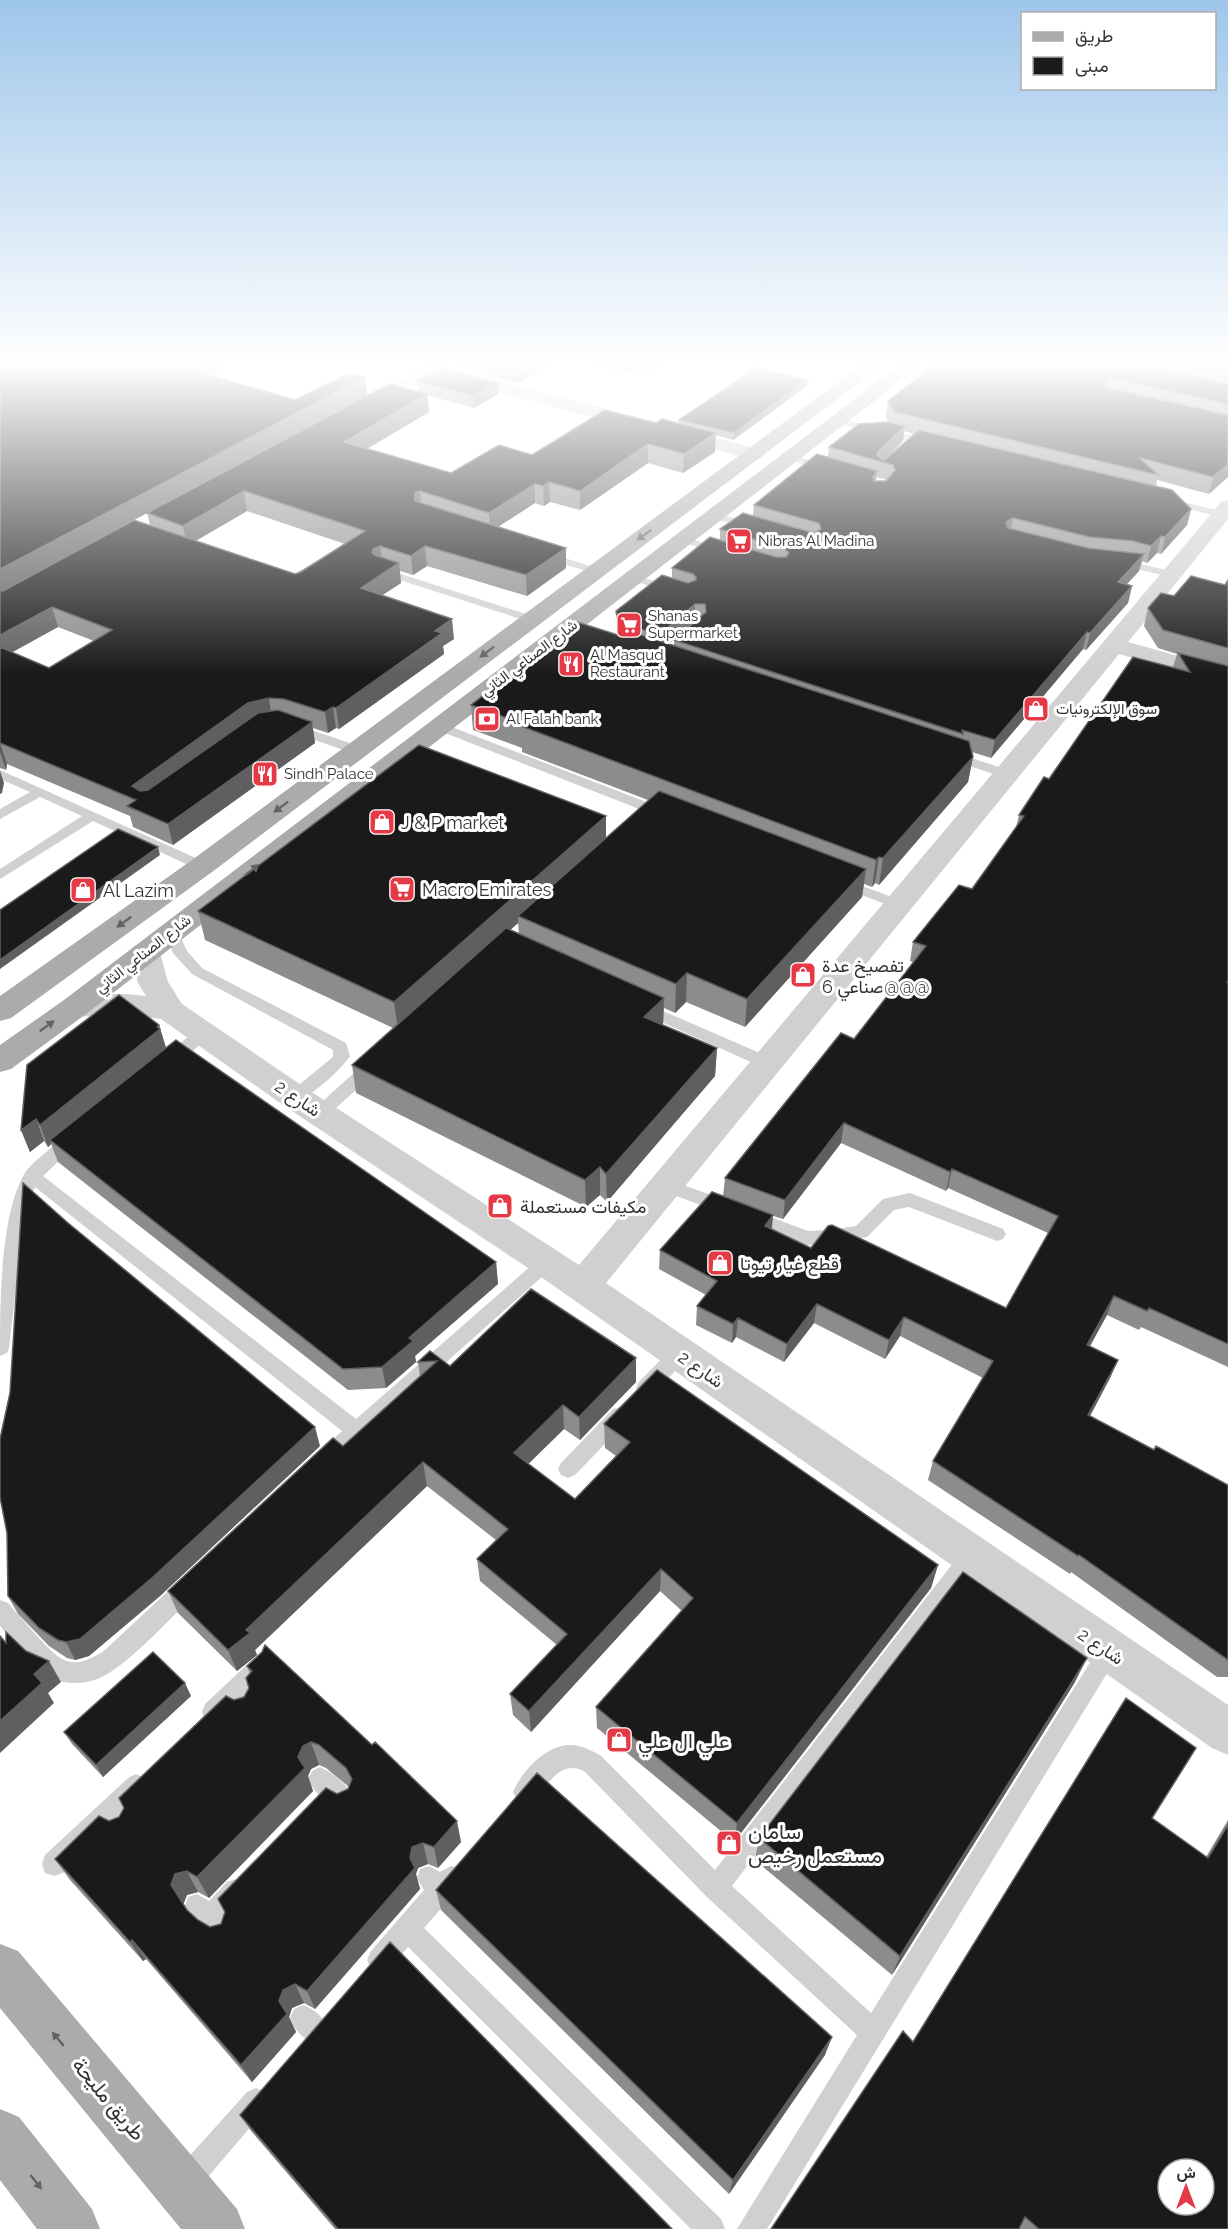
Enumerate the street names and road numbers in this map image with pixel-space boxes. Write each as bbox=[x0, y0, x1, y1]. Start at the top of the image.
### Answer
street label: شارع الصناعي الثاني bbox=[477, 616, 583, 703]
street label: شارع الصناعي الثاني bbox=[92, 911, 197, 1000]
street label: شارع 2 bbox=[270, 1075, 325, 1122]
street label: شارع 2 bbox=[673, 1346, 728, 1394]
street label: شارع 2 bbox=[1073, 1623, 1128, 1670]
street label: طريق مليحة bbox=[66, 2052, 151, 2146]

